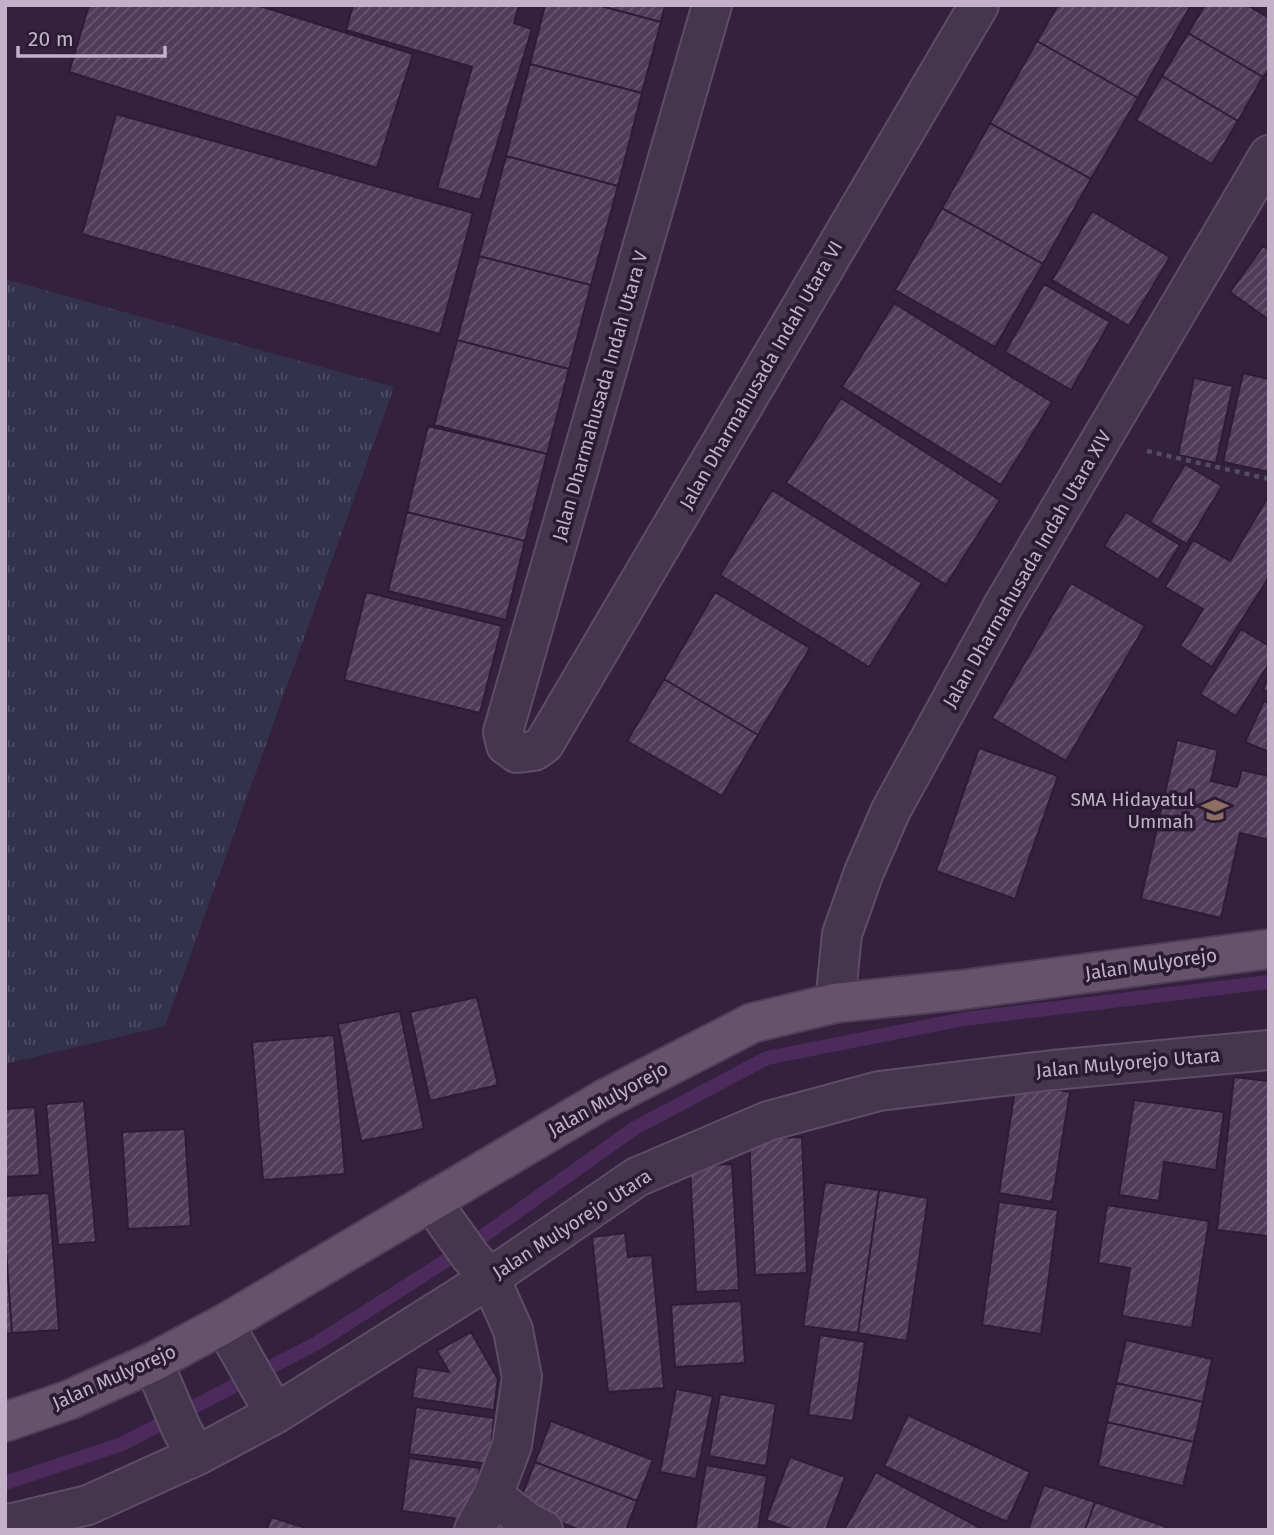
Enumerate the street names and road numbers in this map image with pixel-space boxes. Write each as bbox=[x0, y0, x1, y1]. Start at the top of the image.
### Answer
street label: Jalan Dharmahusada Indah Utara VI bbox=[675, 237, 847, 513]
street label: Jalan Dharmahusada Indah Utara V bbox=[548, 248, 653, 544]
street label: Jalan Dharmahusada Indah Utara XIV bbox=[938, 426, 1116, 712]
street label: Jalan Mulyorejo bbox=[1084, 943, 1218, 985]
street label: Jalan Mulyorejo Utara bbox=[1035, 1043, 1221, 1083]
street label: Jalan Mulyorejo bbox=[544, 1057, 672, 1141]
street label: Jalan Mulyorejo Utara bbox=[488, 1164, 656, 1284]
street label: Jalan Mulyorejo bbox=[49, 1339, 179, 1415]

